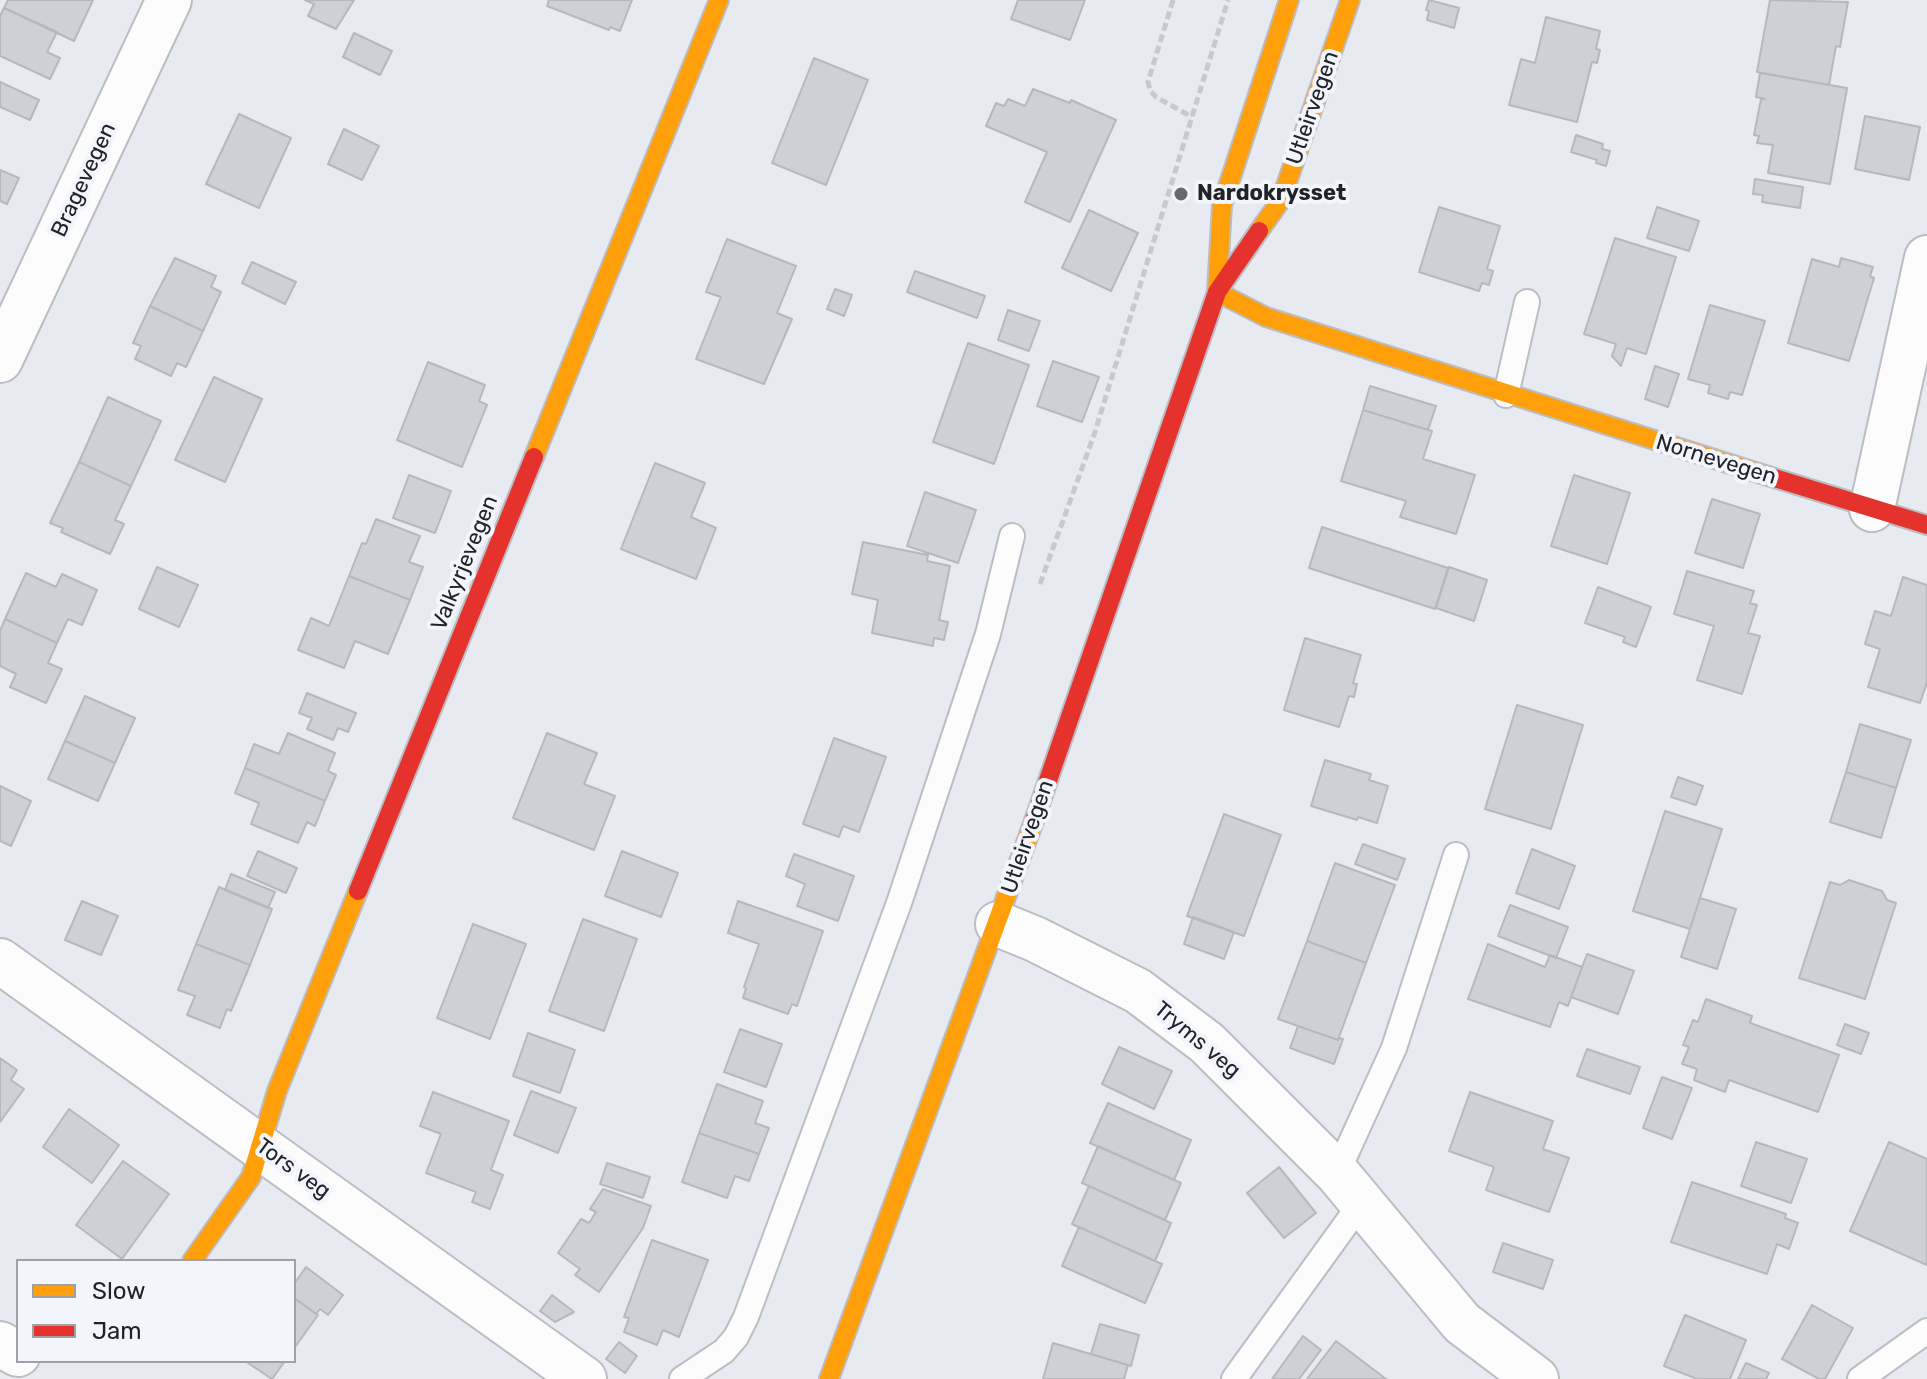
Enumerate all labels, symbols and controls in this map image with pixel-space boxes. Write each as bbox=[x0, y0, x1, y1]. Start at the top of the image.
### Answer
street label: Utleirvegen bbox=[1281, 48, 1345, 168]
street label: Bragevegen bbox=[46, 119, 122, 241]
place label: Nardokrysset bbox=[1197, 181, 1346, 207]
marker: Nardokrysset bbox=[1172, 185, 1190, 203]
street label: Nornevegen bbox=[1653, 429, 1779, 491]
street label: Valkyrjevegen bbox=[426, 492, 504, 634]
street label: Utleirvegen bbox=[996, 777, 1060, 897]
street label: Tryms veg bbox=[1148, 996, 1246, 1084]
street label: Tors veg bbox=[251, 1133, 335, 1205]
legend bbox=[16, 1259, 296, 1363]
text: Slow bbox=[92, 1277, 145, 1305]
text: Jam bbox=[92, 1317, 142, 1345]

